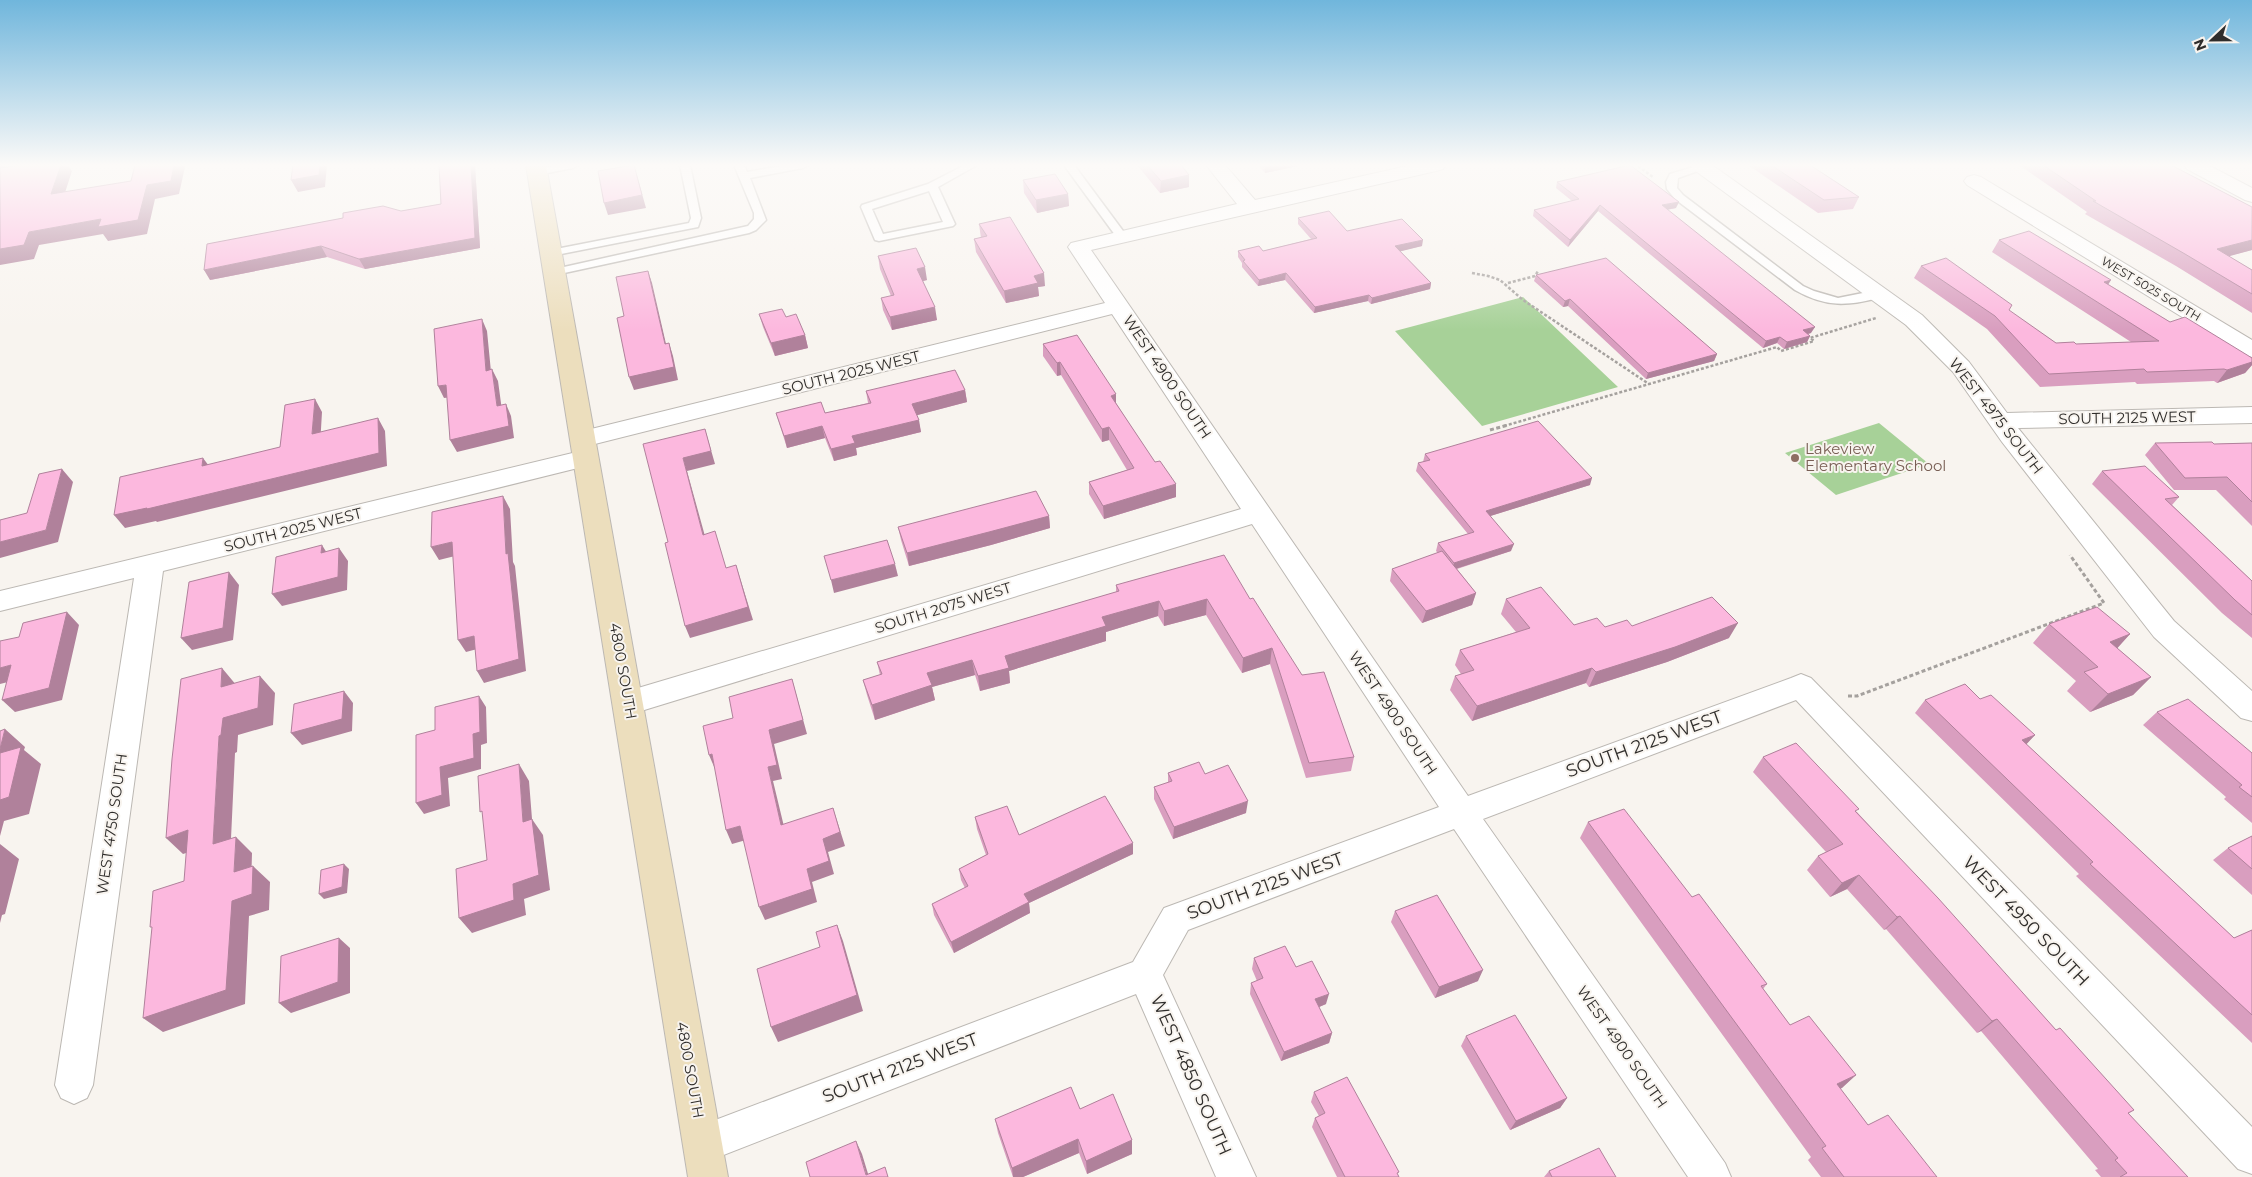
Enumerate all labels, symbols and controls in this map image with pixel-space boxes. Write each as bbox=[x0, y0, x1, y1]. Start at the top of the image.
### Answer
north arrow bbox=[2187, 15, 2237, 65]
text: N bbox=[2189, 36, 2210, 53]
street label: WEST 5025 SOUTH bbox=[2099, 253, 2204, 324]
street label: WEST 4900 SOUTH bbox=[1119, 311, 1216, 442]
street label: SOUTH 2025 WEST bbox=[780, 346, 922, 399]
street label: WEST 4975 SOUTH bbox=[1945, 354, 2048, 478]
street label: SOUTH 2125 WEST bbox=[2058, 407, 2196, 428]
place label: Lakeview Elementary School bbox=[1805, 439, 1946, 475]
marker: Lakeview Elementary School bbox=[1789, 452, 1801, 464]
street label: SOUTH 2025 WEST bbox=[222, 503, 364, 556]
street label: SOUTH 2075 WEST bbox=[872, 578, 1014, 637]
street label: 4800 SOUTH bbox=[606, 621, 641, 721]
street label: WEST 4900 SOUTH bbox=[1345, 647, 1442, 778]
street label: SOUTH 2125 WEST bbox=[1563, 705, 1726, 783]
street label: WEST 4750 SOUTH bbox=[92, 752, 131, 896]
street label: SOUTH 2125 WEST bbox=[1184, 847, 1347, 925]
street label: WEST 4950 SOUTH bbox=[1958, 851, 2094, 991]
street label: WEST 4900 SOUTH bbox=[1573, 982, 1672, 1112]
street label: WEST 4850 SOUTH bbox=[1146, 991, 1236, 1159]
street label: 4800 SOUTH bbox=[673, 1020, 708, 1120]
street label: SOUTH 2125 WEST bbox=[819, 1028, 981, 1108]

